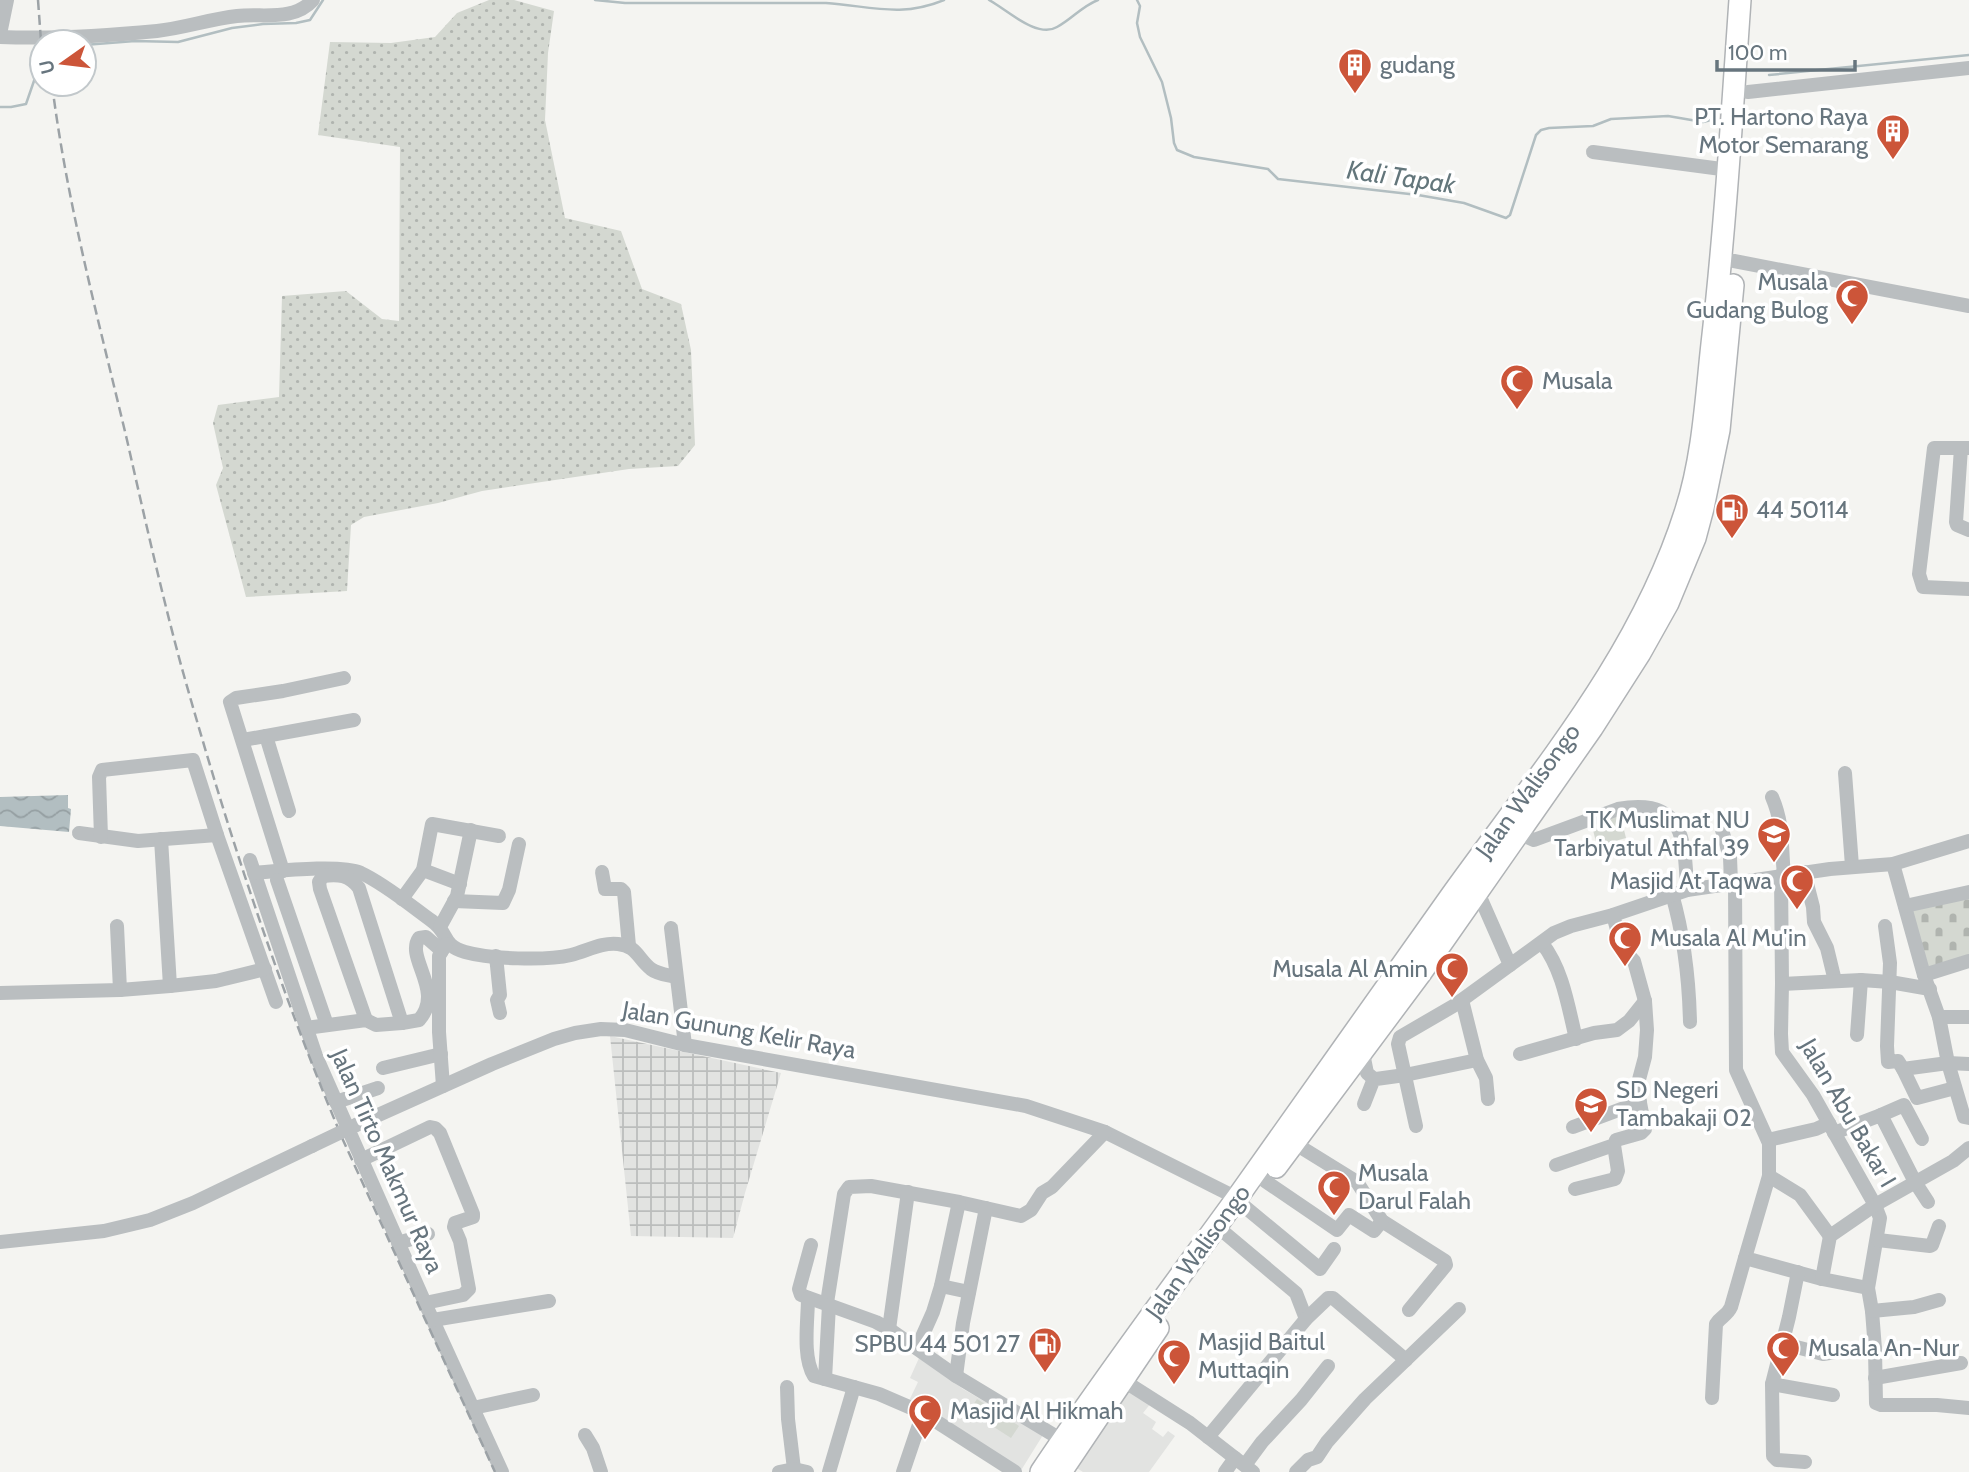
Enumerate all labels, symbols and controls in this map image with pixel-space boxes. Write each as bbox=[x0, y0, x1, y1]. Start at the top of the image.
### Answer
north arrow bbox=[28, 28, 98, 98]
scale bar bbox=[1717, 28, 1855, 72]
text: 100 m bbox=[1728, 40, 1787, 65]
building icon: gudang bbox=[1336, 46, 1374, 95]
place label: gudang bbox=[1380, 50, 1456, 79]
text: U bbox=[34, 58, 60, 76]
place label: PT. Hartono Raya Motor Semarang bbox=[1694, 102, 1869, 159]
building icon: PT. Hartono Raya Motor Semarang bbox=[1874, 112, 1912, 161]
water label: Kali Tapak bbox=[1345, 154, 1458, 201]
place label: Musala Gudang Bulog bbox=[1686, 267, 1829, 324]
mosque icon: Musala Gudang Bulog bbox=[1833, 277, 1871, 326]
mosque icon: Musala bbox=[1498, 362, 1536, 411]
place label: Musala bbox=[1542, 366, 1613, 395]
fuel station icon: 44 50114 bbox=[1713, 491, 1751, 540]
place label: 44 50114 bbox=[1756, 495, 1849, 524]
street label: Jalan Walisongo bbox=[1469, 718, 1586, 864]
place label: TK Muslimat NU Tarbiyatul Athfal 39 bbox=[1554, 805, 1750, 862]
school or university icon: TK Muslimat NU Tarbiyatul Athfal 39 bbox=[1755, 815, 1793, 864]
mosque icon: Masjid At Taqwa bbox=[1778, 862, 1816, 911]
place label: Masjid At Taqwa bbox=[1610, 866, 1772, 895]
mosque icon: Musala Al Mu'in bbox=[1606, 919, 1644, 968]
place label: Musala Al Mu'in bbox=[1650, 923, 1807, 952]
mosque icon: Musala Al Amin bbox=[1433, 950, 1471, 999]
place label: Musala Al Amin bbox=[1272, 954, 1428, 983]
street label: Jalan Gunung Kelir Raya bbox=[619, 995, 858, 1064]
street label: Jalan Abu Bakar I bbox=[1794, 1032, 1903, 1192]
street label: Jalan Tirto Makmur Raya bbox=[325, 1043, 450, 1278]
place label: SD Negeri Tambakaji 02 bbox=[1616, 1075, 1752, 1132]
school or university icon: SD Negeri Tambakaji 02 bbox=[1572, 1085, 1610, 1134]
place label: Musala Darul Falah bbox=[1358, 1158, 1471, 1215]
mosque icon: Musala Darul Falah bbox=[1315, 1168, 1353, 1217]
street label: Jalan Walisongo bbox=[1139, 1179, 1256, 1325]
fuel station icon: SPBU 44 501 27 bbox=[1026, 1325, 1064, 1374]
place label: Masjid Baitul Muttaqin bbox=[1198, 1327, 1325, 1384]
place label: SPBU 44 501 27 bbox=[854, 1329, 1020, 1358]
mosque icon: Musala An-Nur bbox=[1764, 1329, 1802, 1378]
place label: Musala An-Nur bbox=[1808, 1333, 1959, 1362]
mosque icon: Masjid Baitul Muttaqin bbox=[1155, 1337, 1193, 1386]
mosque icon: Masjid Al Hikmah bbox=[906, 1392, 944, 1441]
place label: Masjid Al Hikmah bbox=[950, 1396, 1124, 1425]

